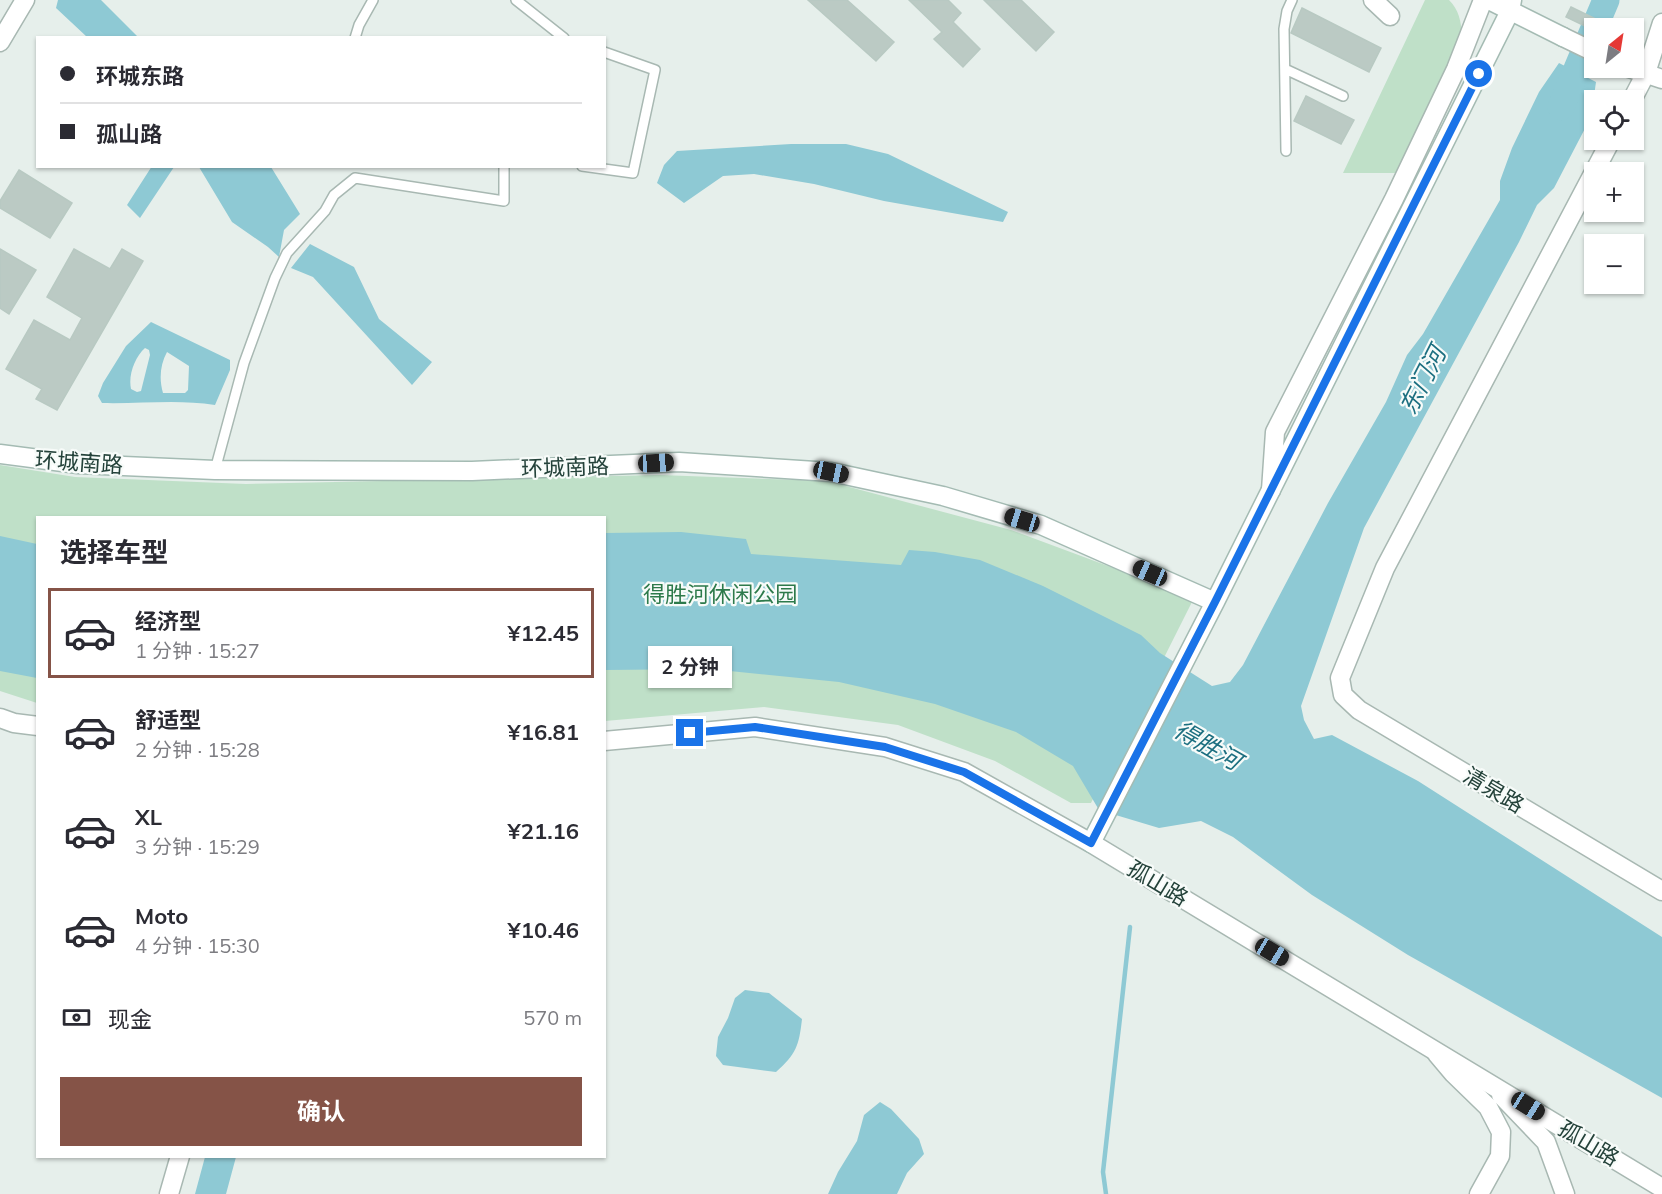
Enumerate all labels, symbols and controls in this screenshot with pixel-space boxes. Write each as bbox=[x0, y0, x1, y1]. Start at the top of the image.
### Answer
north arrow bbox=[1584, 18, 1644, 78]
map controls bbox=[1584, 18, 1644, 294]
route start bbox=[1465, 60, 1492, 87]
text: 环城东路 bbox=[96, 62, 184, 90]
button: locate bbox=[1584, 90, 1644, 150]
text: 孤山路 bbox=[96, 120, 162, 148]
button: + bbox=[1584, 162, 1644, 222]
button: − bbox=[1584, 234, 1644, 294]
water label: 东门河 bbox=[1392, 338, 1454, 419]
street label: 环城南路 bbox=[34, 445, 124, 479]
street label: 环城南路 bbox=[521, 451, 609, 483]
car bbox=[638, 453, 674, 473]
car bbox=[812, 459, 850, 485]
car bbox=[1002, 506, 1042, 534]
text: 选择车型 bbox=[60, 535, 168, 569]
car bbox=[1130, 557, 1170, 589]
park label: 得胜河休闲公园 bbox=[643, 580, 797, 608]
icon: car bbox=[63, 606, 117, 660]
text: 经济型 bbox=[135, 607, 201, 635]
text: ¥12.45 bbox=[508, 619, 579, 647]
text: 1 分钟 · 15:27 bbox=[135, 638, 260, 663]
callout: 2 分钟 bbox=[648, 646, 732, 688]
text: 2 分钟 bbox=[661, 654, 719, 679]
icon: car bbox=[63, 705, 117, 759]
text: 舒适型 bbox=[135, 706, 201, 734]
water label: 得胜河 bbox=[1169, 714, 1250, 778]
text: ¥16.81 bbox=[508, 718, 579, 746]
route end bbox=[676, 719, 703, 746]
text: 2 分钟 · 15:28 bbox=[135, 737, 260, 762]
street label: 清泉路 bbox=[1458, 761, 1530, 819]
text: XL bbox=[135, 803, 162, 831]
icon: car bbox=[63, 804, 117, 858]
text: ¥21.16 bbox=[508, 817, 579, 845]
text: 3 分钟 · 15:29 bbox=[135, 834, 260, 859]
street label: 孤山路 bbox=[1122, 854, 1194, 912]
text: Moto bbox=[135, 902, 188, 930]
icon: car bbox=[63, 903, 117, 957]
text: ¥10.46 bbox=[508, 916, 579, 944]
text: 4 分钟 · 15:30 bbox=[135, 933, 260, 958]
car bbox=[1252, 935, 1292, 969]
icon: cash bbox=[60, 1001, 93, 1034]
text: 现金 bbox=[108, 1005, 152, 1033]
text: 570 m bbox=[523, 1005, 582, 1030]
button: 确认 bbox=[60, 1077, 582, 1146]
car bbox=[1508, 1089, 1548, 1123]
street label: 孤山路 bbox=[1553, 1114, 1625, 1172]

